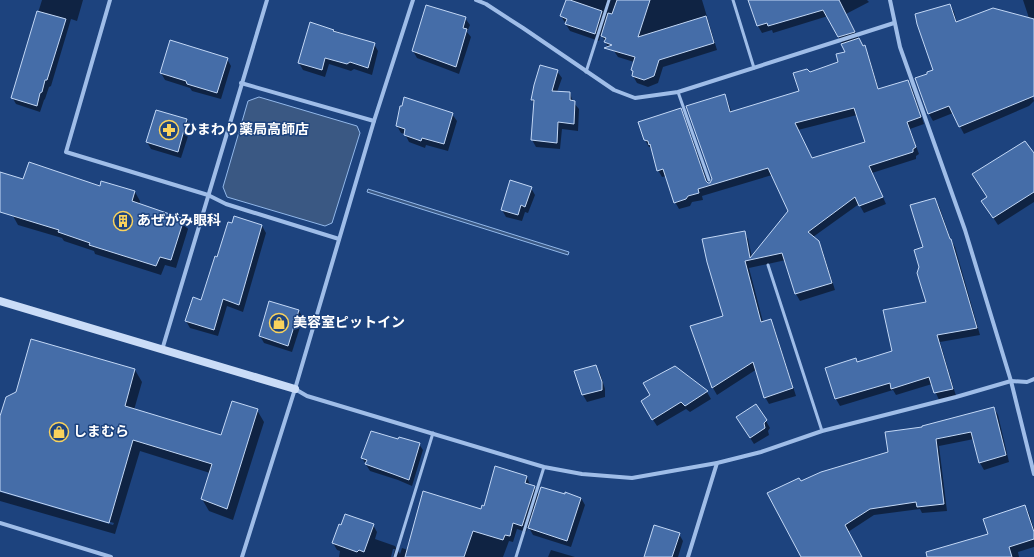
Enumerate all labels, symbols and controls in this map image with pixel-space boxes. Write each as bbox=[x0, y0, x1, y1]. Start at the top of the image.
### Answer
pharmacy icon: ひまわり薬局高師店 bbox=[158, 119, 180, 141]
place label: ひまわり薬局高師店 bbox=[183, 122, 309, 137]
building icon: あぜがみ眼科 bbox=[112, 210, 134, 232]
place label: あぜがみ眼科 bbox=[137, 212, 221, 228]
shop icon: 美容室ピットイン bbox=[268, 312, 290, 334]
place label: 美容室ピットイン bbox=[293, 315, 405, 330]
shop icon: しまむら bbox=[48, 421, 70, 443]
place label: しまむら bbox=[73, 424, 129, 439]

